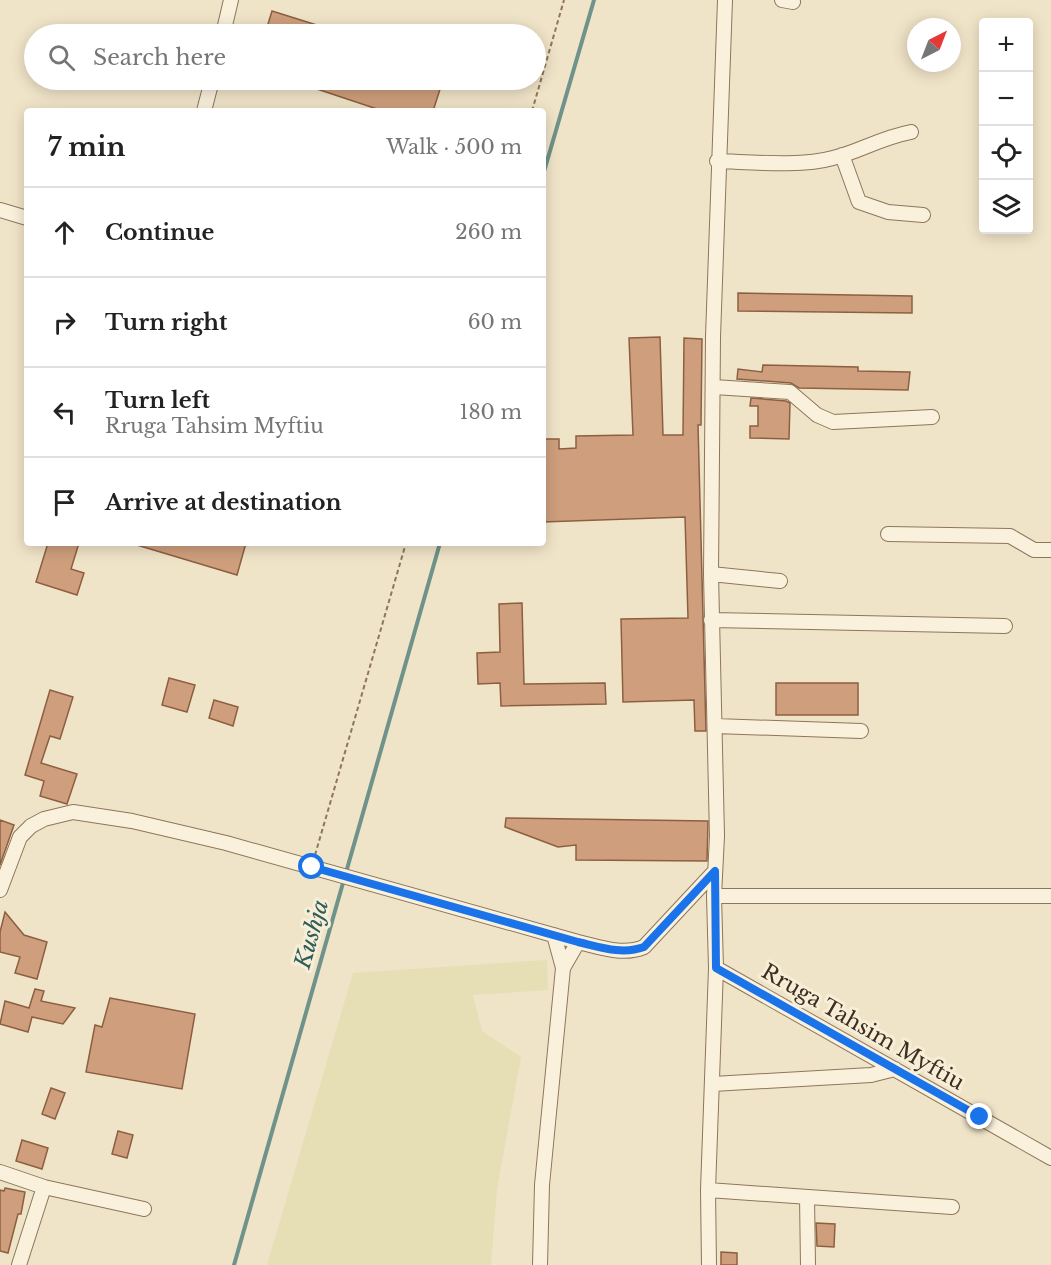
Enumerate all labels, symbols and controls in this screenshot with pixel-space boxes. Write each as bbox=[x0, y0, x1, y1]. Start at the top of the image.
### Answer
north arrow bbox=[907, 18, 961, 72]
map controls bbox=[979, 18, 1033, 234]
button: + bbox=[979, 18, 1033, 72]
search box bbox=[24, 24, 546, 90]
icon: search bbox=[45, 41, 78, 74]
text: Search here bbox=[93, 44, 226, 71]
button: − bbox=[979, 72, 1033, 126]
button: locate bbox=[979, 126, 1033, 180]
text: 7 min bbox=[48, 131, 125, 163]
text: Walk · 500 m bbox=[386, 135, 522, 159]
button: layers bbox=[979, 180, 1033, 234]
icon: ahead bbox=[48, 216, 81, 249]
text: Continue bbox=[105, 219, 214, 246]
text: 260 m bbox=[455, 220, 522, 244]
icon: right bbox=[48, 306, 81, 339]
text: Turn right bbox=[105, 309, 227, 336]
text: 60 m bbox=[468, 310, 522, 334]
text: Turn left bbox=[105, 387, 210, 414]
icon: left bbox=[48, 396, 81, 429]
text: 180 m bbox=[459, 400, 522, 424]
text: Rruga Tahsim Myftiu bbox=[105, 414, 324, 438]
icon: arrive bbox=[48, 486, 81, 519]
text: Arrive at destination bbox=[105, 489, 342, 516]
route start bbox=[298, 853, 324, 879]
water label: Kushja bbox=[289, 897, 334, 973]
street label: Rruga Tahsim Myftiu bbox=[757, 958, 969, 1096]
route end bbox=[966, 1103, 992, 1129]

